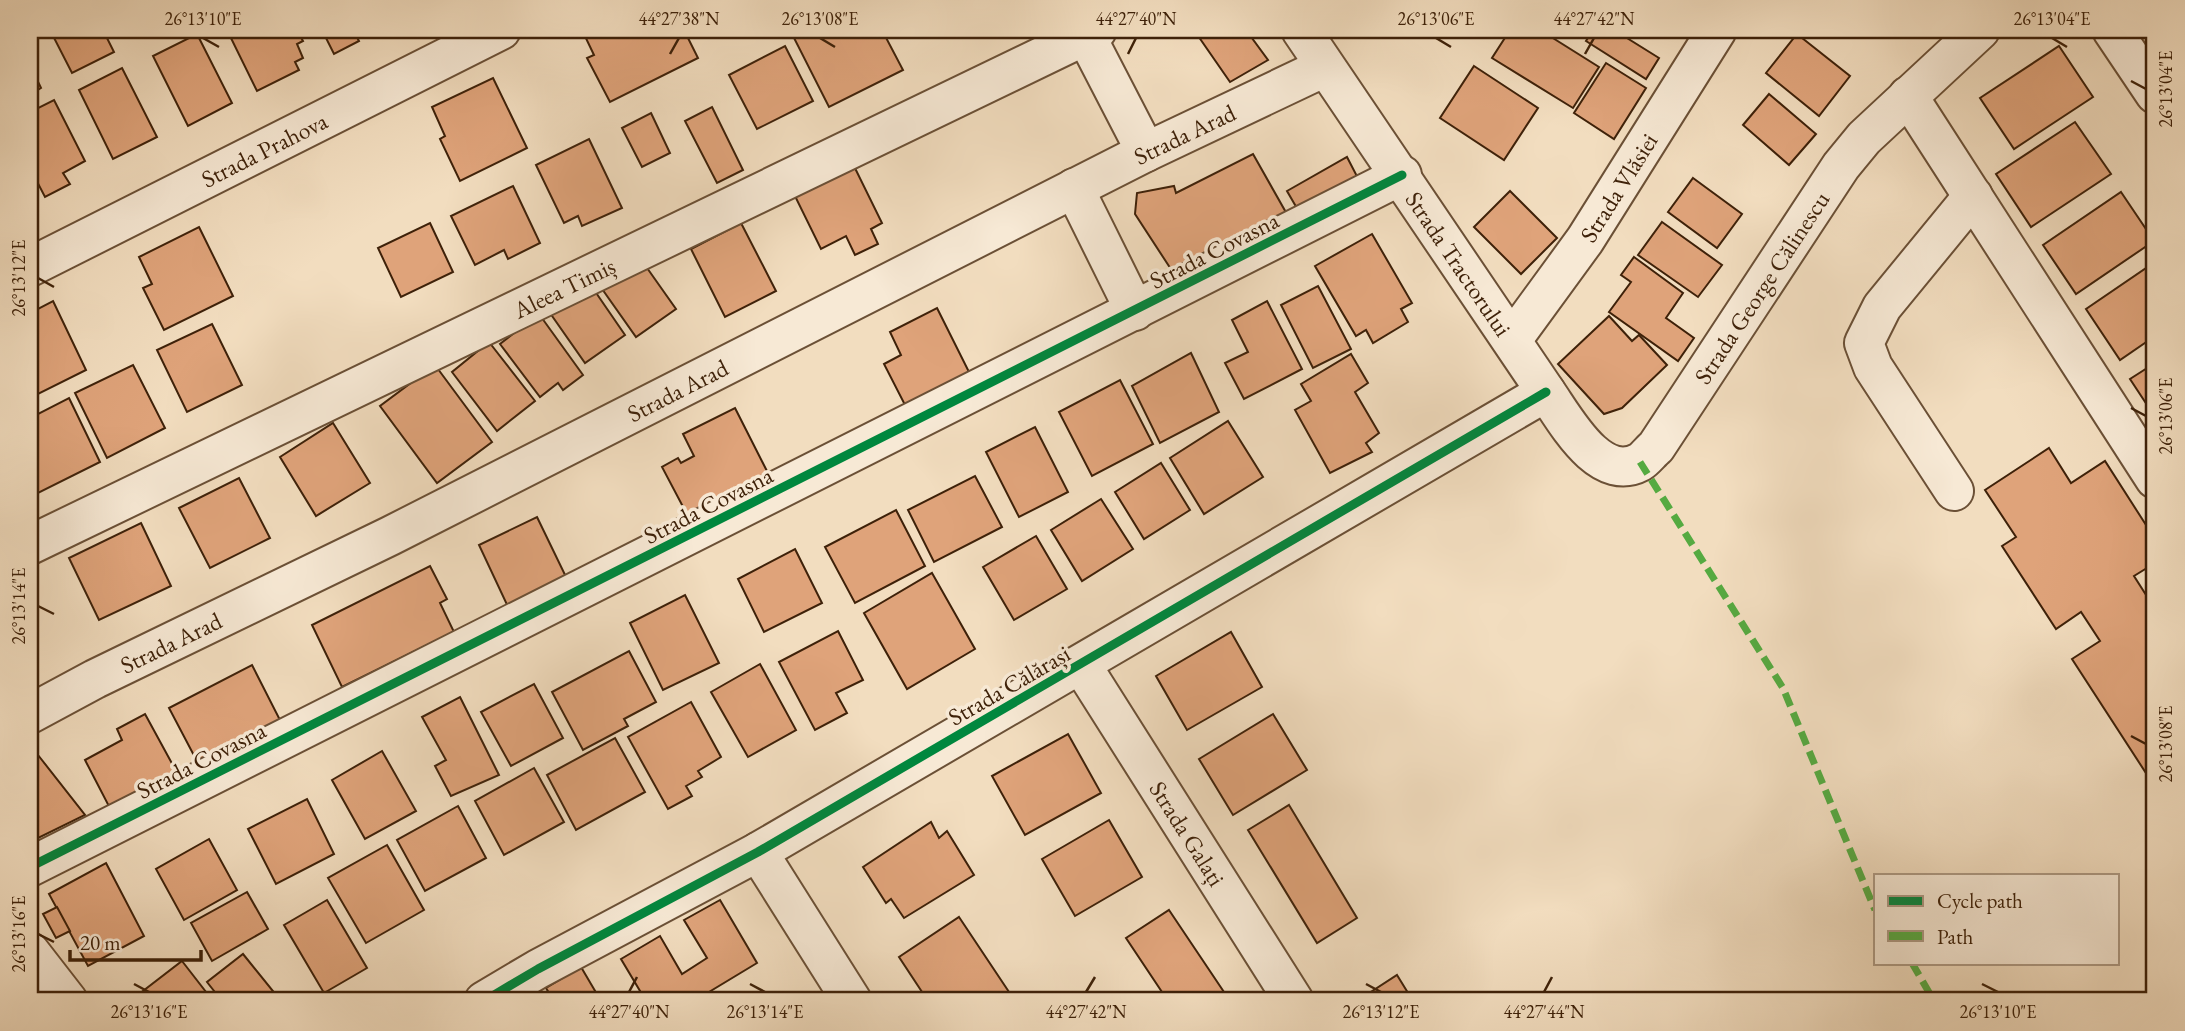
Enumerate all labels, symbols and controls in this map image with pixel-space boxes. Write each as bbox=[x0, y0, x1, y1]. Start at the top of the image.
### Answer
text: 26°13'10"E bbox=[165, 7, 241, 30]
text: 44°27'38"N bbox=[639, 7, 720, 30]
text: 26°13'08"E bbox=[782, 7, 858, 30]
text: 44°27'40"N bbox=[1096, 7, 1177, 30]
text: 26°13'06"E bbox=[1398, 7, 1474, 30]
text: 44°27'42"N bbox=[1554, 7, 1635, 30]
text: 26°13'04"E bbox=[2014, 7, 2090, 30]
text: 26°13'04"E bbox=[2154, 51, 2177, 127]
street label: Strada Arad bbox=[1128, 96, 1241, 171]
street label: Strada Prahova bbox=[196, 104, 333, 194]
street label: Strada Vlăsiei bbox=[1572, 127, 1664, 248]
street label: Strada Tractorului bbox=[1399, 185, 1519, 342]
street label: Strada George Călinescu bbox=[1687, 185, 1836, 390]
street label: Strada Covasna bbox=[1144, 204, 1284, 296]
text: 26°13'12"E bbox=[7, 240, 30, 316]
street label: Aleea Timiș bbox=[507, 249, 620, 325]
street label: Strada Arad bbox=[622, 351, 734, 429]
text: 26°13'06"E bbox=[2154, 378, 2177, 454]
street label: Strada Covasna bbox=[638, 459, 778, 551]
text: 26°13'14"E bbox=[7, 568, 30, 644]
street label: Strada Arad bbox=[115, 604, 227, 680]
street label: Strada Călărași bbox=[942, 638, 1076, 732]
text: 26°13'08"E bbox=[2154, 706, 2177, 782]
street label: Strada Covasna bbox=[131, 714, 271, 806]
street label: Strada Galați bbox=[1143, 775, 1233, 892]
legend bbox=[1874, 874, 2118, 964]
text: Cycle path bbox=[1937, 887, 2023, 914]
text: 26°13'16"E bbox=[7, 896, 30, 972]
scale bar bbox=[70, 919, 201, 963]
text: Path bbox=[1937, 923, 1974, 950]
text: 20 m bbox=[80, 929, 121, 956]
text: 26°13'16"E bbox=[111, 1000, 187, 1023]
text: 44°27'40"N bbox=[589, 1000, 670, 1023]
text: 26°13'14"E bbox=[727, 1000, 803, 1023]
text: 44°27'42"N bbox=[1046, 1000, 1127, 1023]
text: 26°13'12"E bbox=[1343, 1000, 1419, 1023]
text: 44°27'44"N bbox=[1504, 1000, 1585, 1023]
text: 26°13'10"E bbox=[1960, 1000, 2036, 1023]

